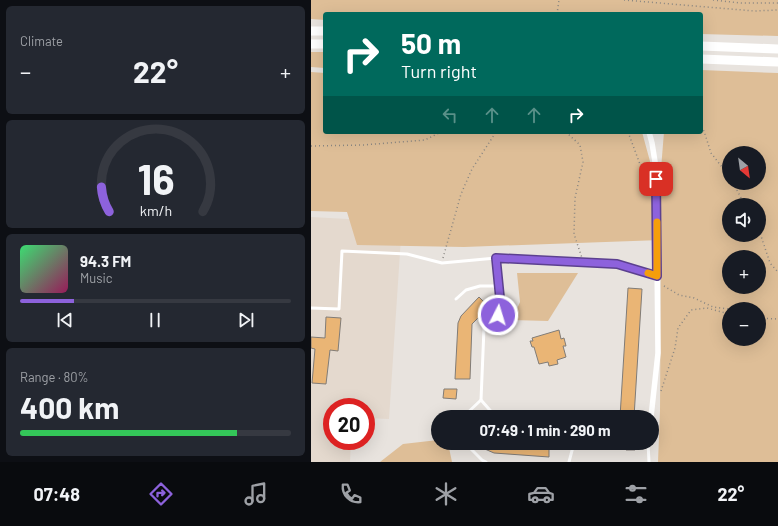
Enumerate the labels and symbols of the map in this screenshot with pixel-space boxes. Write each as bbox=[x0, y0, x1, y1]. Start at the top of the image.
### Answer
north arrow bbox=[722, 146, 766, 190]
pin bbox=[639, 162, 673, 196]
position arrow bbox=[477, 294, 519, 336]
speed limit sign: 20 bbox=[323, 398, 375, 450]

